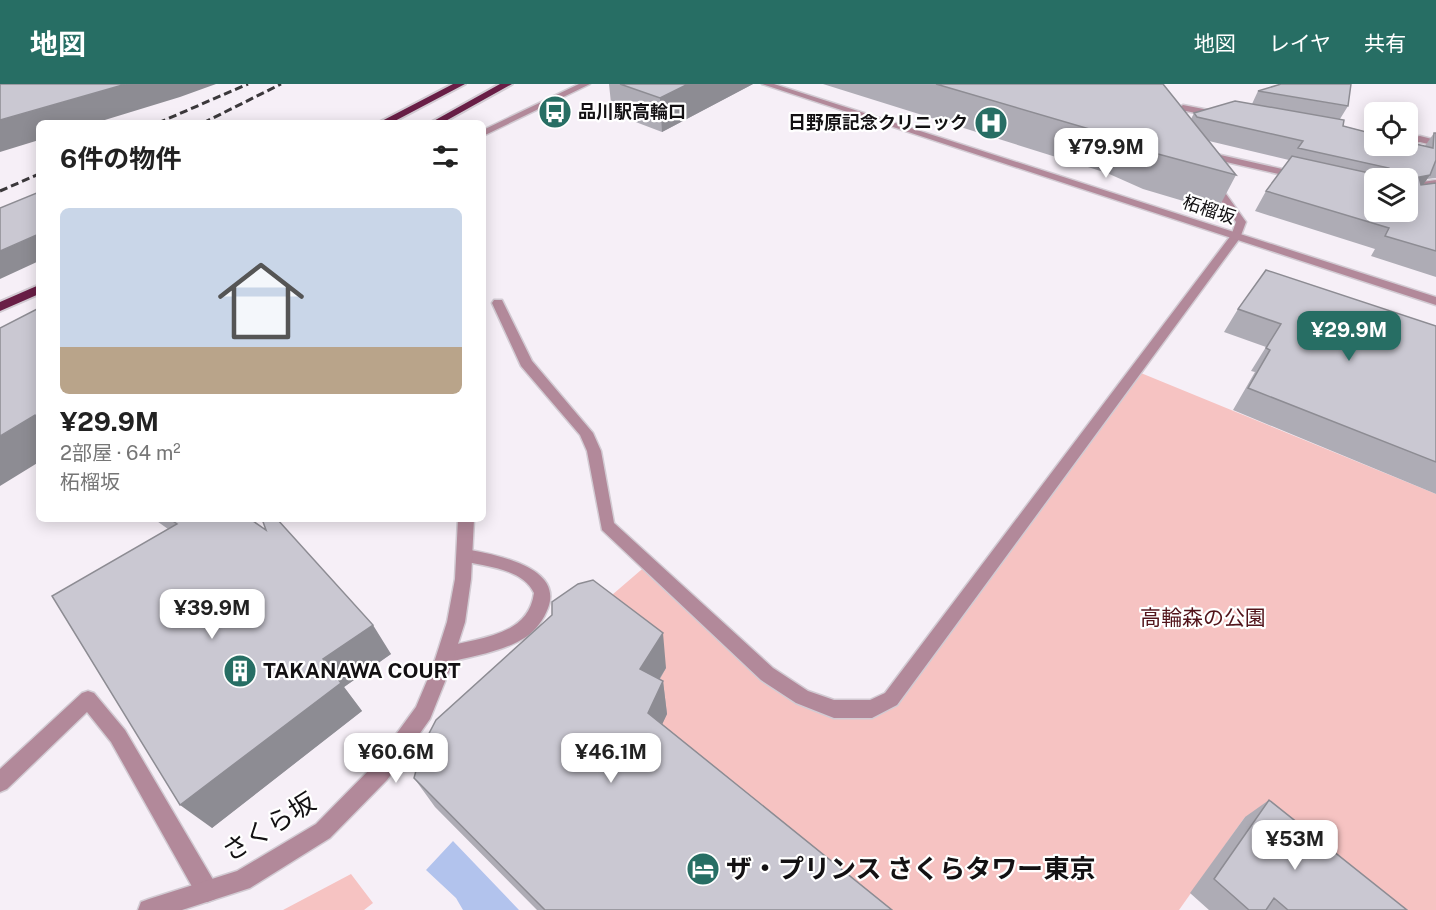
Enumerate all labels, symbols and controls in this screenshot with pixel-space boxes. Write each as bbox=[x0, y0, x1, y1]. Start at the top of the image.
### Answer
text: 地図 bbox=[30, 27, 86, 60]
text: 地図 bbox=[1194, 31, 1236, 56]
text: レイヤ bbox=[1269, 31, 1331, 56]
text: 共有 bbox=[1364, 31, 1406, 56]
bus stop icon: 品川駅高輪口 bbox=[537, 94, 573, 130]
place label: 品川駅高輪口 bbox=[578, 101, 686, 122]
map controls bbox=[1364, 102, 1418, 222]
button: locate bbox=[1364, 102, 1418, 156]
hospital icon: 日野原記念クリニック bbox=[973, 105, 1009, 141]
place label: 日野原記念クリニック bbox=[788, 112, 968, 133]
pin: ¥79.9M bbox=[1057, 128, 1155, 179]
text: ¥79.9M bbox=[1068, 135, 1144, 159]
icon: filters bbox=[429, 140, 462, 173]
text: 6件の物件 bbox=[60, 143, 181, 174]
button: layers bbox=[1364, 168, 1418, 222]
street label: 柘榴坂 bbox=[1180, 191, 1238, 228]
icon: home bbox=[207, 247, 315, 355]
pin: ¥29.9M bbox=[1300, 311, 1398, 362]
text: ¥29.9M bbox=[1311, 318, 1387, 342]
text: ¥29.9M bbox=[60, 406, 159, 437]
text: 2部屋 · 64 m² bbox=[60, 441, 181, 465]
text: 柘榴坂 bbox=[60, 470, 120, 494]
pin: ¥39.9M bbox=[163, 589, 261, 640]
text: ¥39.9M bbox=[174, 596, 250, 620]
park label: 高輪森の公園 bbox=[1140, 605, 1266, 630]
building icon: TAKANAWA COURT bbox=[222, 653, 258, 689]
place label: TAKANAWA COURT bbox=[263, 658, 461, 683]
pin: ¥60.6M bbox=[347, 733, 445, 784]
pin: ¥46.1M bbox=[562, 733, 660, 784]
text: ¥60.6M bbox=[358, 740, 434, 764]
text: ¥46.1M bbox=[575, 740, 647, 764]
street label: さくら坂 bbox=[216, 786, 321, 867]
pin: ¥53M bbox=[1259, 820, 1331, 871]
text: ¥53M bbox=[1266, 827, 1324, 851]
hotel icon: ザ・プリンス さくらタワー東京 bbox=[685, 851, 721, 887]
place label: ザ・プリンス さくらタワー東京 bbox=[726, 853, 1095, 884]

